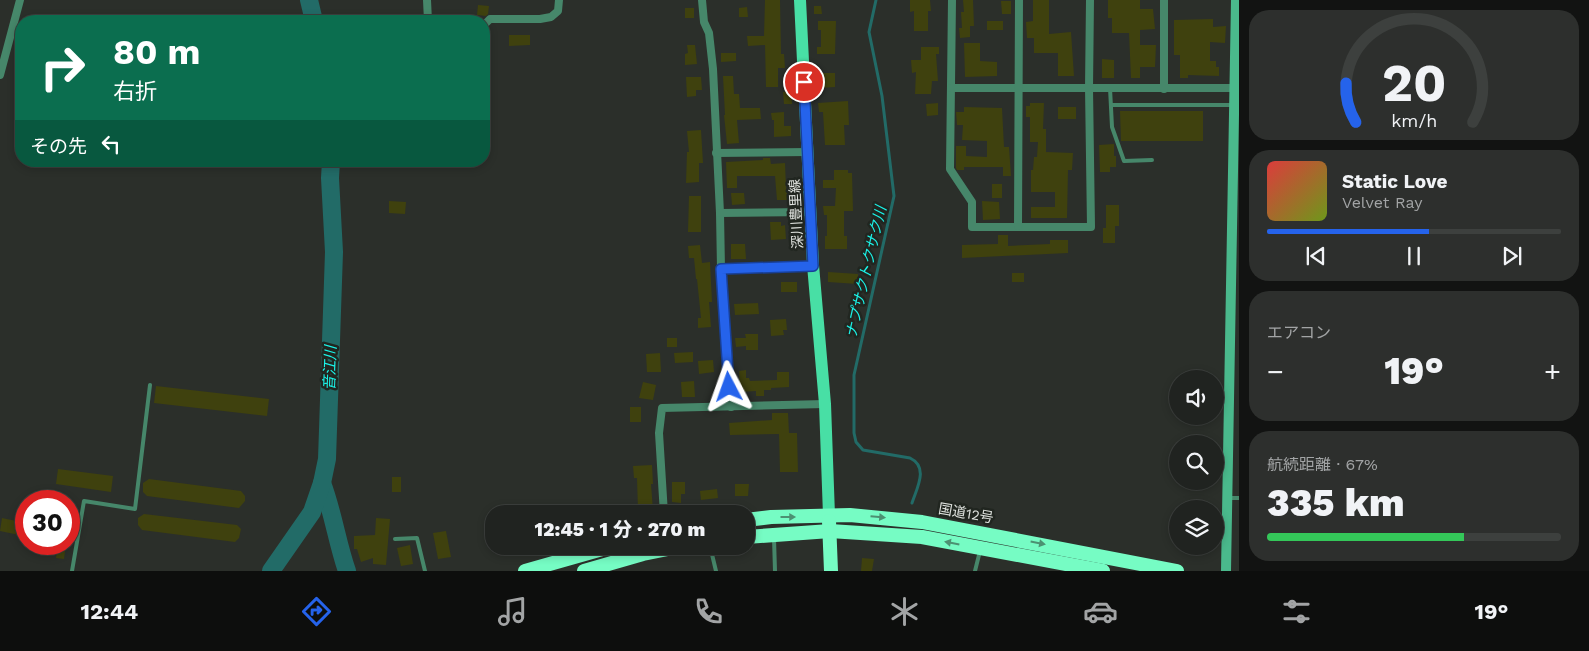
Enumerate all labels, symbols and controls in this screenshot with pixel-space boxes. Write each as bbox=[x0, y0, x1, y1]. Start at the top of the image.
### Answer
text: 80 m bbox=[113, 31, 200, 73]
icon: right bbox=[30, 35, 95, 100]
text: 20 bbox=[1382, 53, 1446, 114]
pin bbox=[783, 61, 825, 103]
icon: arrive bbox=[790, 68, 818, 96]
text: 右折 bbox=[113, 79, 157, 104]
text: km/h bbox=[1391, 110, 1437, 131]
icon: left bbox=[97, 130, 125, 158]
text: その先 bbox=[30, 135, 87, 158]
text: Static Love bbox=[1342, 170, 1447, 193]
street label: 深川豊里線 bbox=[786, 179, 806, 249]
text: Velvet Ray bbox=[1342, 193, 1422, 212]
water label: ナプサクトクサク川 bbox=[842, 202, 890, 340]
icon: previous bbox=[1302, 242, 1330, 270]
icon: pause bbox=[1400, 242, 1428, 270]
icon: next bbox=[1498, 242, 1526, 270]
text: エアコン bbox=[1267, 323, 1331, 342]
water label: 音江川 bbox=[320, 343, 340, 391]
text: 19° bbox=[1384, 349, 1444, 393]
text: − bbox=[1267, 355, 1284, 388]
text: + bbox=[1544, 355, 1561, 388]
position arrow bbox=[702, 360, 754, 412]
map controls bbox=[1169, 370, 1224, 555]
button: sound bbox=[1169, 370, 1224, 425]
button: search bbox=[1169, 435, 1224, 490]
text: 航続距離 · 67% bbox=[1267, 455, 1378, 474]
text: 335 km bbox=[1267, 481, 1405, 525]
speed limit sign: 30 bbox=[15, 490, 80, 555]
street label: 国道12号 bbox=[937, 500, 995, 526]
button: layers bbox=[1169, 500, 1224, 555]
one-way arrow bbox=[780, 513, 796, 521]
one-way arrow bbox=[870, 513, 886, 521]
text: 12:45 · 1 分 · 270 m bbox=[535, 518, 705, 541]
one-way arrow bbox=[945, 539, 960, 547]
one-way arrow bbox=[1030, 540, 1046, 548]
icon: directions bbox=[299, 594, 334, 629]
icon: music bbox=[495, 594, 530, 629]
icon: phone bbox=[691, 594, 726, 629]
icon: climate bbox=[887, 594, 922, 629]
icon: car bbox=[1083, 594, 1118, 629]
icon: filters bbox=[1279, 594, 1314, 629]
text: 12:44 bbox=[80, 599, 138, 624]
text: 19° bbox=[1475, 599, 1509, 624]

